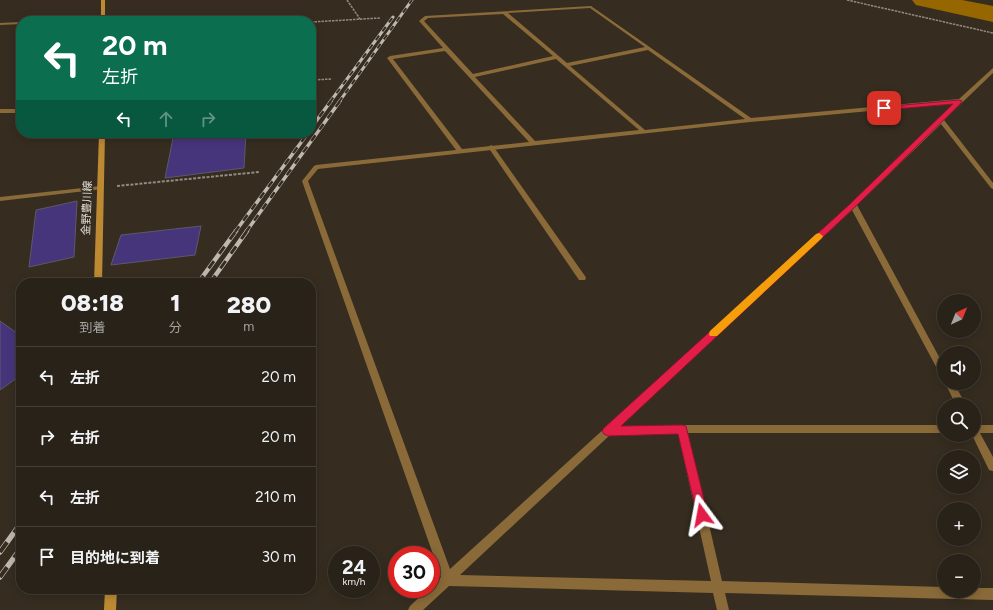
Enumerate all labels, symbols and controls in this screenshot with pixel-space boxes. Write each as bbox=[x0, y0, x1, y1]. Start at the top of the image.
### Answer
text: 20 m bbox=[102, 28, 167, 62]
icon: left bbox=[36, 32, 88, 84]
text: 左折 bbox=[102, 66, 138, 88]
pin bbox=[867, 91, 901, 125]
icon: arrive bbox=[873, 97, 895, 119]
icon: left bbox=[113, 108, 135, 130]
icon: ahead bbox=[155, 108, 177, 130]
icon: right bbox=[197, 108, 219, 130]
street label: 金野豊川線 bbox=[80, 180, 94, 236]
text: 08:18 bbox=[61, 288, 124, 317]
text: 1 bbox=[170, 288, 180, 317]
text: 280 bbox=[227, 290, 271, 319]
north arrow bbox=[937, 294, 981, 338]
map controls bbox=[937, 294, 981, 598]
text: m bbox=[243, 319, 254, 334]
text: 到着 bbox=[79, 320, 105, 335]
text: 分 bbox=[169, 320, 182, 335]
button: sound bbox=[937, 346, 981, 390]
icon: left bbox=[36, 366, 58, 388]
text: 20 m bbox=[262, 368, 296, 386]
text: 左折 bbox=[70, 369, 100, 387]
button: search bbox=[937, 398, 981, 442]
icon: right bbox=[36, 426, 58, 448]
text: 20 m bbox=[262, 428, 296, 446]
text: 右折 bbox=[70, 429, 100, 447]
button: layers bbox=[937, 450, 981, 494]
icon: left bbox=[36, 486, 58, 508]
text: 210 m bbox=[255, 488, 296, 506]
text: 左折 bbox=[70, 489, 100, 507]
position arrow bbox=[681, 494, 723, 536]
button: + bbox=[937, 502, 981, 546]
icon: arrive bbox=[36, 546, 58, 568]
speed limit sign: 30 bbox=[388, 546, 440, 598]
text: 30 m bbox=[262, 548, 296, 566]
text: 目的地に到着 bbox=[70, 549, 160, 567]
button: − bbox=[937, 554, 981, 598]
text: 24 bbox=[342, 555, 366, 579]
text: km/h bbox=[343, 575, 365, 588]

